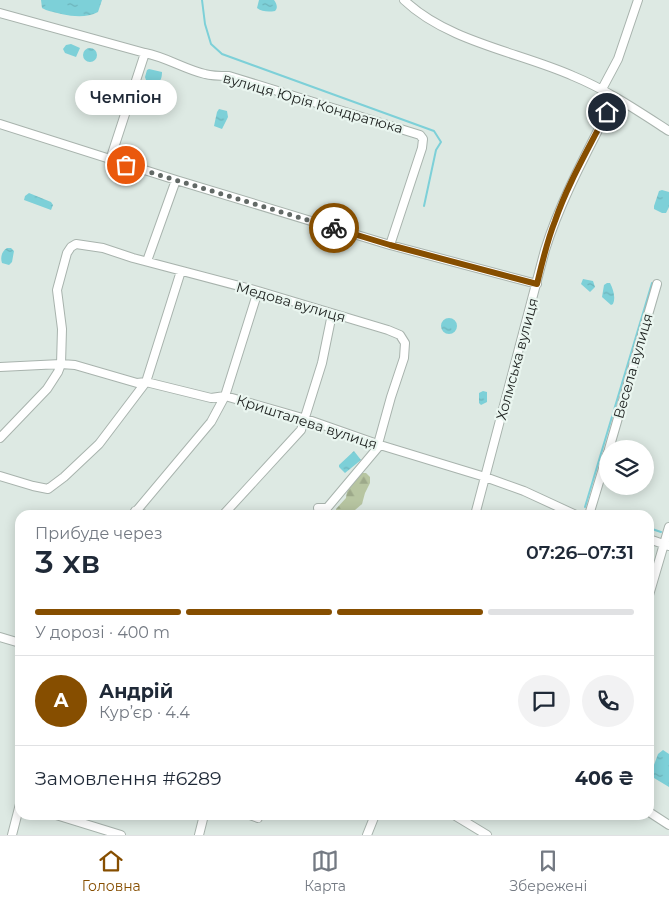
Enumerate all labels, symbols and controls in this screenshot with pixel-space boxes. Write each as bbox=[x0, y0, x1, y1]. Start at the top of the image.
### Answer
street label: вулиця Юрія Кондратюка bbox=[221, 69, 405, 137]
callout: Чемпіон bbox=[75, 80, 177, 115]
text: Чемпіон bbox=[90, 88, 162, 107]
pin bbox=[586, 91, 628, 133]
icon: home bbox=[593, 98, 621, 126]
pin bbox=[105, 144, 147, 186]
icon: bag bbox=[112, 151, 140, 179]
courier bbox=[309, 203, 359, 253]
icon: bike bbox=[320, 214, 348, 242]
street label: Медова вулиця bbox=[234, 278, 348, 326]
street label: Холмська вулиця bbox=[492, 296, 542, 422]
street label: Весела вулиця bbox=[609, 311, 657, 421]
street label: Кришталева вулиця bbox=[234, 391, 380, 453]
map controls bbox=[599, 440, 654, 495]
button: layers bbox=[599, 440, 654, 495]
text: Прибуде через bbox=[35, 524, 162, 543]
text: 07:26–07:31 bbox=[526, 541, 634, 564]
text: 3 хв bbox=[35, 542, 100, 581]
text: У дорозі · 400 m bbox=[35, 623, 170, 642]
button: chat bbox=[518, 675, 570, 727]
button: phone bbox=[582, 675, 634, 727]
text: Андрій bbox=[99, 680, 173, 703]
text: А bbox=[53, 689, 69, 712]
text: Кур’єр · 4.4 bbox=[99, 703, 190, 722]
text: Замовлення #6289 bbox=[35, 767, 222, 790]
text: 406 ₴ bbox=[575, 767, 634, 790]
tab: Головна bbox=[82, 847, 141, 895]
tab: Карта bbox=[304, 847, 346, 895]
tab: Збережені bbox=[509, 847, 587, 895]

